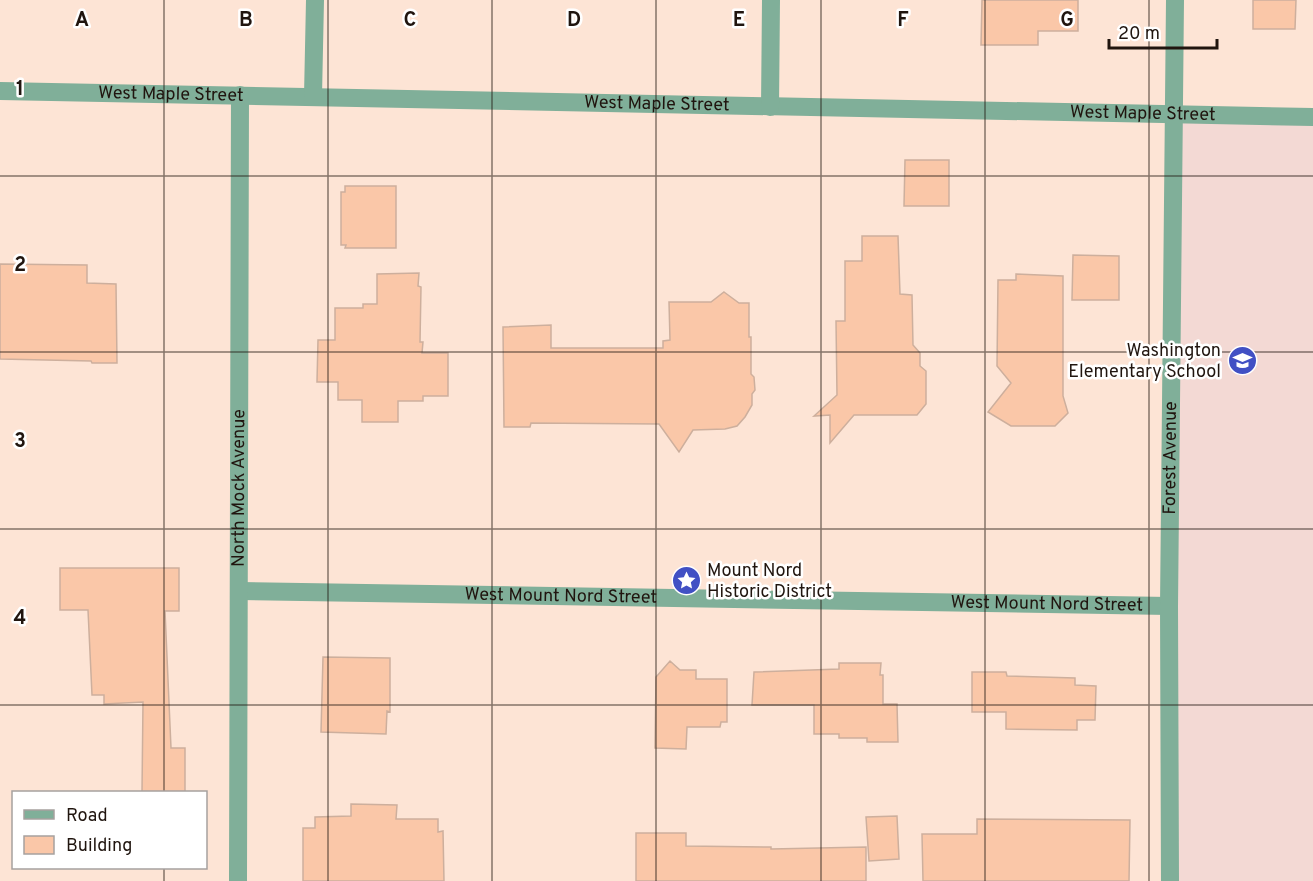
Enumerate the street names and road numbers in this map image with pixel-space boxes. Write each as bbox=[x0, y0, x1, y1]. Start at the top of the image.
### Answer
street label: West Maple Street bbox=[98, 81, 244, 107]
street label: West Maple Street bbox=[584, 91, 730, 117]
street label: West Maple Street bbox=[1070, 101, 1216, 127]
street label: Forest Avenue bbox=[1158, 401, 1183, 515]
street label: North Mock Avenue bbox=[227, 409, 251, 567]
street label: West Mount Nord Street bbox=[464, 583, 657, 609]
street label: West Mount Nord Street bbox=[950, 591, 1143, 617]

